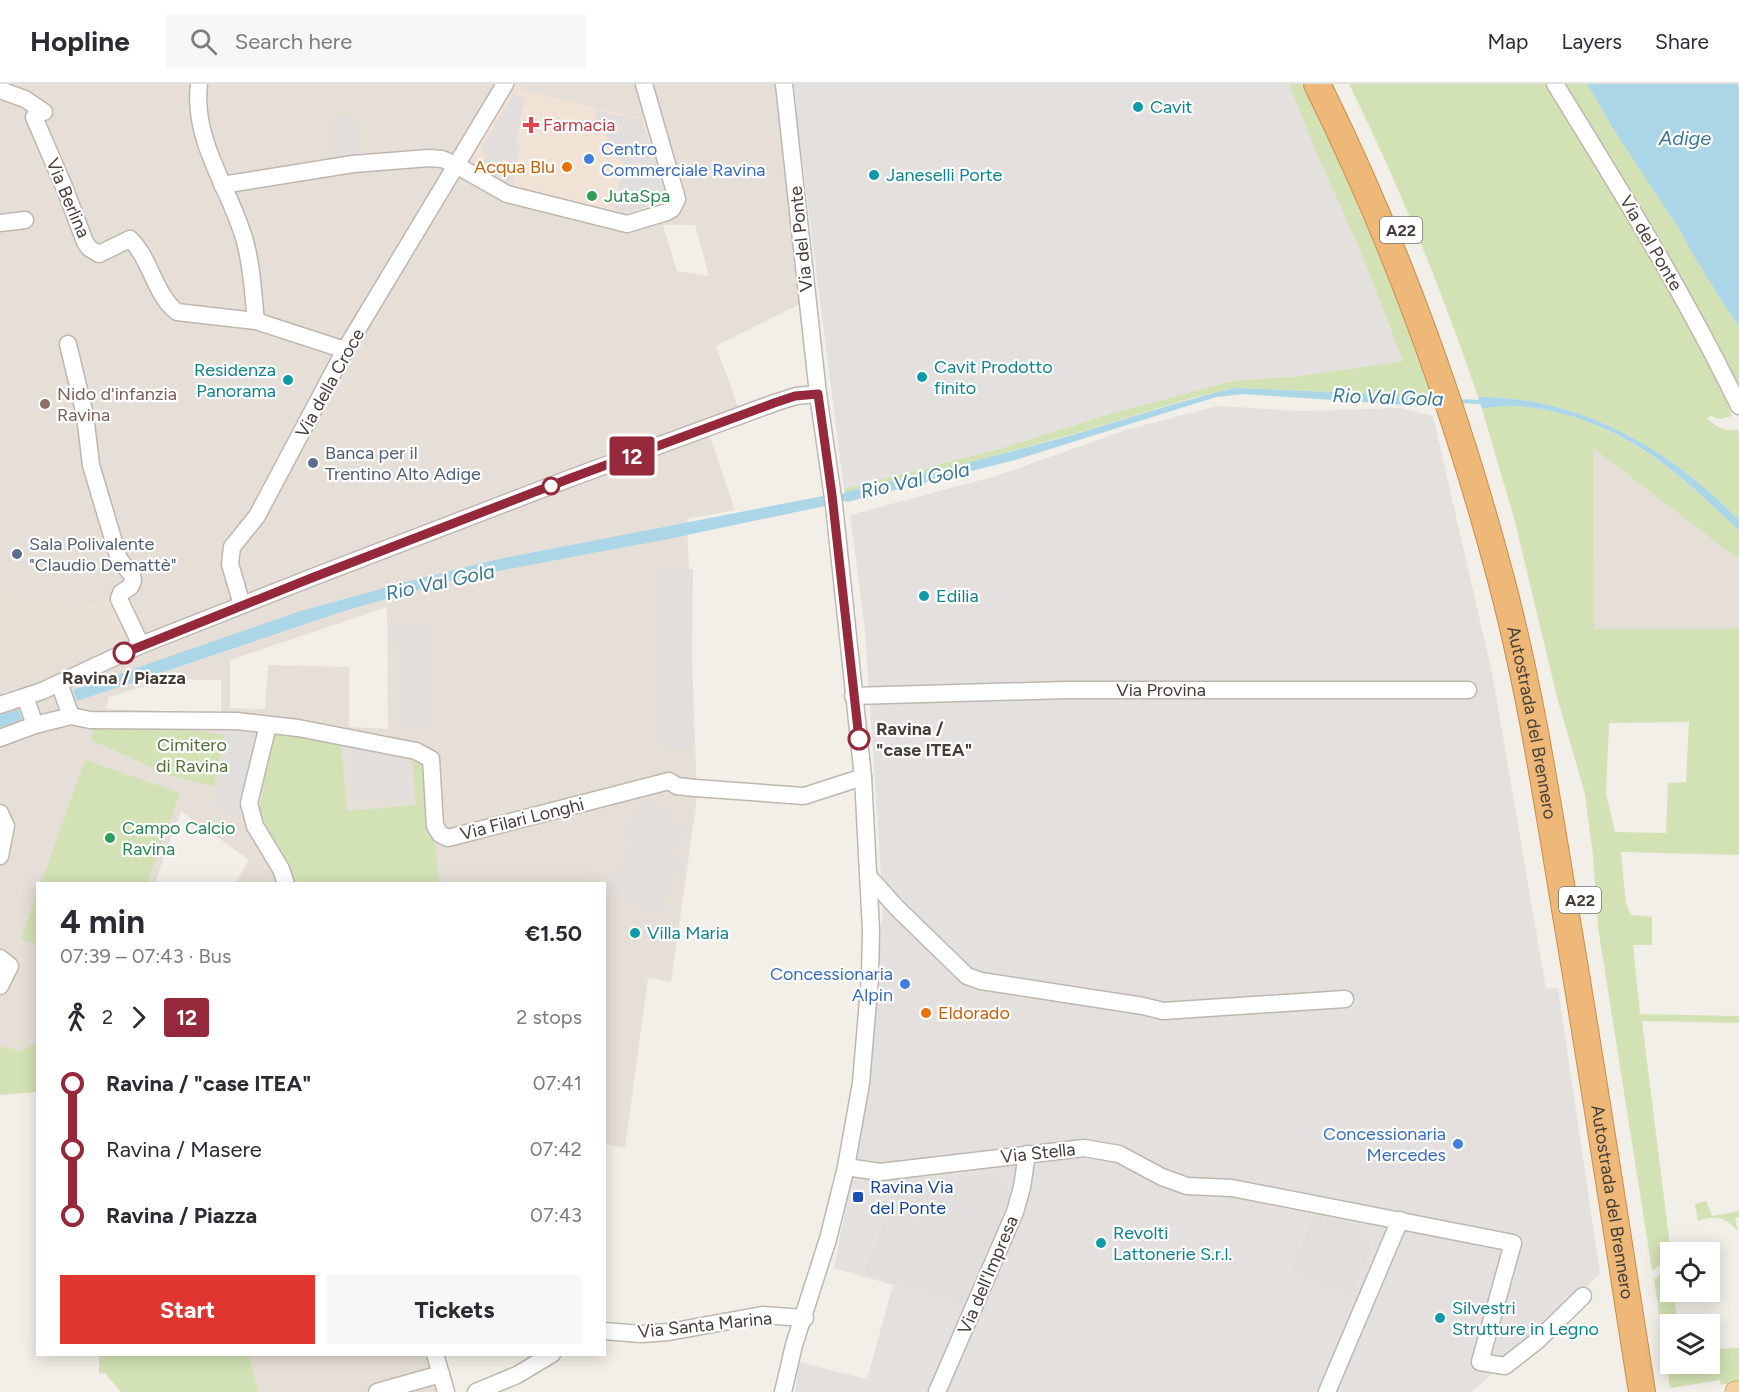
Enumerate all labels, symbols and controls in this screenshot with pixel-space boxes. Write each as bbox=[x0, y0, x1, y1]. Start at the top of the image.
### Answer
search box bbox=[166, 14, 586, 68]
text: Hopline bbox=[30, 24, 130, 58]
icon: search bbox=[187, 25, 220, 58]
text: Search here bbox=[235, 28, 352, 55]
text: Map bbox=[1488, 29, 1528, 54]
text: Layers bbox=[1561, 29, 1622, 54]
text: Share bbox=[1655, 29, 1709, 54]
place label: Cavit bbox=[1150, 96, 1193, 118]
marker: Cavit bbox=[1131, 100, 1145, 114]
place label: Farmacia bbox=[543, 114, 616, 136]
marker: Farmacia bbox=[524, 118, 538, 132]
water label: Adige bbox=[1658, 126, 1711, 150]
place label: Centro Commerciale Ravina bbox=[601, 138, 765, 181]
marker: Centro Commerciale Ravina bbox=[582, 152, 596, 166]
street label: Via Berlina bbox=[41, 155, 95, 241]
place label: Acqua Blu bbox=[474, 156, 555, 178]
marker: Acqua Blu bbox=[560, 160, 574, 174]
place label: Janeselli Porte bbox=[886, 164, 1003, 186]
marker: Janeselli Porte bbox=[867, 168, 881, 182]
place label: JutaSpa bbox=[604, 185, 670, 207]
street label: Via del Ponte bbox=[784, 185, 817, 293]
marker: JutaSpa bbox=[585, 189, 599, 203]
street label: Via del Ponte bbox=[1615, 191, 1687, 295]
road number: A22 bbox=[1380, 217, 1422, 243]
street label: Via della Croce bbox=[291, 324, 369, 441]
place label: Cavit Prodotto finito bbox=[934, 356, 1053, 399]
place label: Residenza Panorama bbox=[194, 359, 276, 402]
marker: Cavit Prodotto finito bbox=[915, 370, 929, 384]
marker: Residenza Panorama bbox=[281, 373, 295, 387]
place label: Nido d'infanzia Ravina bbox=[57, 383, 177, 426]
water label: Rio Val Gola bbox=[1332, 383, 1444, 411]
marker: Nido d'infanzia Ravina bbox=[38, 397, 52, 411]
line badge: 12 bbox=[605, 436, 659, 476]
place label: Banca per il Trentino Alto Adige bbox=[325, 442, 481, 485]
text: 12 bbox=[621, 444, 643, 469]
marker: Banca per il Trentino Alto Adige bbox=[306, 456, 320, 470]
water label: Rio Val Gola bbox=[858, 457, 972, 503]
unlabelled marker bbox=[542, 477, 560, 495]
place label: Sala Polivalente "Claudio Demattè" bbox=[29, 533, 176, 576]
marker: Sala Polivalente "Claudio Demattè" bbox=[10, 547, 24, 561]
water label: Rio Val Gola bbox=[383, 559, 497, 605]
place label: Edilia bbox=[936, 585, 979, 607]
marker: Edilia bbox=[917, 589, 931, 603]
street label: Autostrada del Brennero bbox=[1502, 624, 1561, 821]
marker: Ravina / Piazza bbox=[113, 642, 135, 664]
place label: Ravina / Piazza bbox=[62, 667, 186, 689]
street label: Via Provina bbox=[1116, 679, 1206, 701]
place label: Ravina / "case ITEA" bbox=[876, 718, 972, 761]
marker: Ravina / "case ITEA" bbox=[848, 728, 870, 750]
park label: Cimitero di Ravina bbox=[156, 734, 228, 777]
street label: Via Filari Longhi bbox=[458, 793, 586, 845]
place label: Campo Calcio Ravina bbox=[122, 817, 235, 860]
marker: Campo Calcio Ravina bbox=[103, 831, 117, 845]
road number: A22 bbox=[1559, 887, 1601, 913]
text: 4 min bbox=[60, 902, 145, 941]
text: €1.50 bbox=[525, 920, 582, 947]
place label: Villa Maria bbox=[647, 922, 729, 944]
marker: Villa Maria bbox=[628, 926, 642, 940]
text: 07:39 – 07:43 · Bus bbox=[60, 944, 231, 968]
place label: Concessionaria Alpin bbox=[770, 963, 893, 1006]
marker: Concessionaria Alpin bbox=[898, 977, 912, 991]
icon: walk bbox=[60, 1001, 93, 1034]
icon: forward bbox=[122, 1001, 155, 1034]
place label: Eldorado bbox=[938, 1002, 1010, 1024]
text: 2 bbox=[102, 1005, 113, 1029]
text: 12 bbox=[176, 1005, 197, 1030]
text: 2 stops bbox=[516, 1005, 582, 1029]
marker: Eldorado bbox=[919, 1006, 933, 1020]
text: Ravina / "case ITEA" bbox=[106, 1070, 311, 1097]
text: 07:41 bbox=[533, 1071, 582, 1095]
street label: Autostrada del Brennero bbox=[1586, 1103, 1638, 1301]
place label: Concessionaria Mercedes bbox=[1323, 1123, 1446, 1166]
text: Ravina / Masere bbox=[106, 1136, 262, 1163]
text: 07:42 bbox=[530, 1137, 582, 1161]
marker: Concessionaria Mercedes bbox=[1451, 1137, 1465, 1151]
street label: Via Stella bbox=[1000, 1138, 1076, 1168]
place label: Ravina Via del Ponte bbox=[870, 1176, 953, 1219]
marker: Ravina Via del Ponte bbox=[851, 1190, 865, 1204]
text: Ravina / Piazza bbox=[106, 1202, 257, 1229]
text: 07:43 bbox=[530, 1203, 582, 1227]
street label: Via dell'Impresa bbox=[953, 1212, 1023, 1338]
place label: Revolti Lattonerie S.r.l. bbox=[1113, 1222, 1232, 1265]
marker: Revolti Lattonerie S.r.l. bbox=[1094, 1236, 1108, 1250]
map controls bbox=[1660, 1242, 1720, 1374]
button: locate bbox=[1660, 1242, 1720, 1302]
button: Start bbox=[60, 1275, 315, 1344]
button: Tickets bbox=[327, 1275, 582, 1344]
place label: Silvestri Strutture in Legno bbox=[1452, 1297, 1599, 1340]
street label: Via Santa Marina bbox=[637, 1307, 773, 1343]
marker: Silvestri Strutture in Legno bbox=[1433, 1311, 1447, 1325]
button: layers bbox=[1660, 1314, 1720, 1374]

